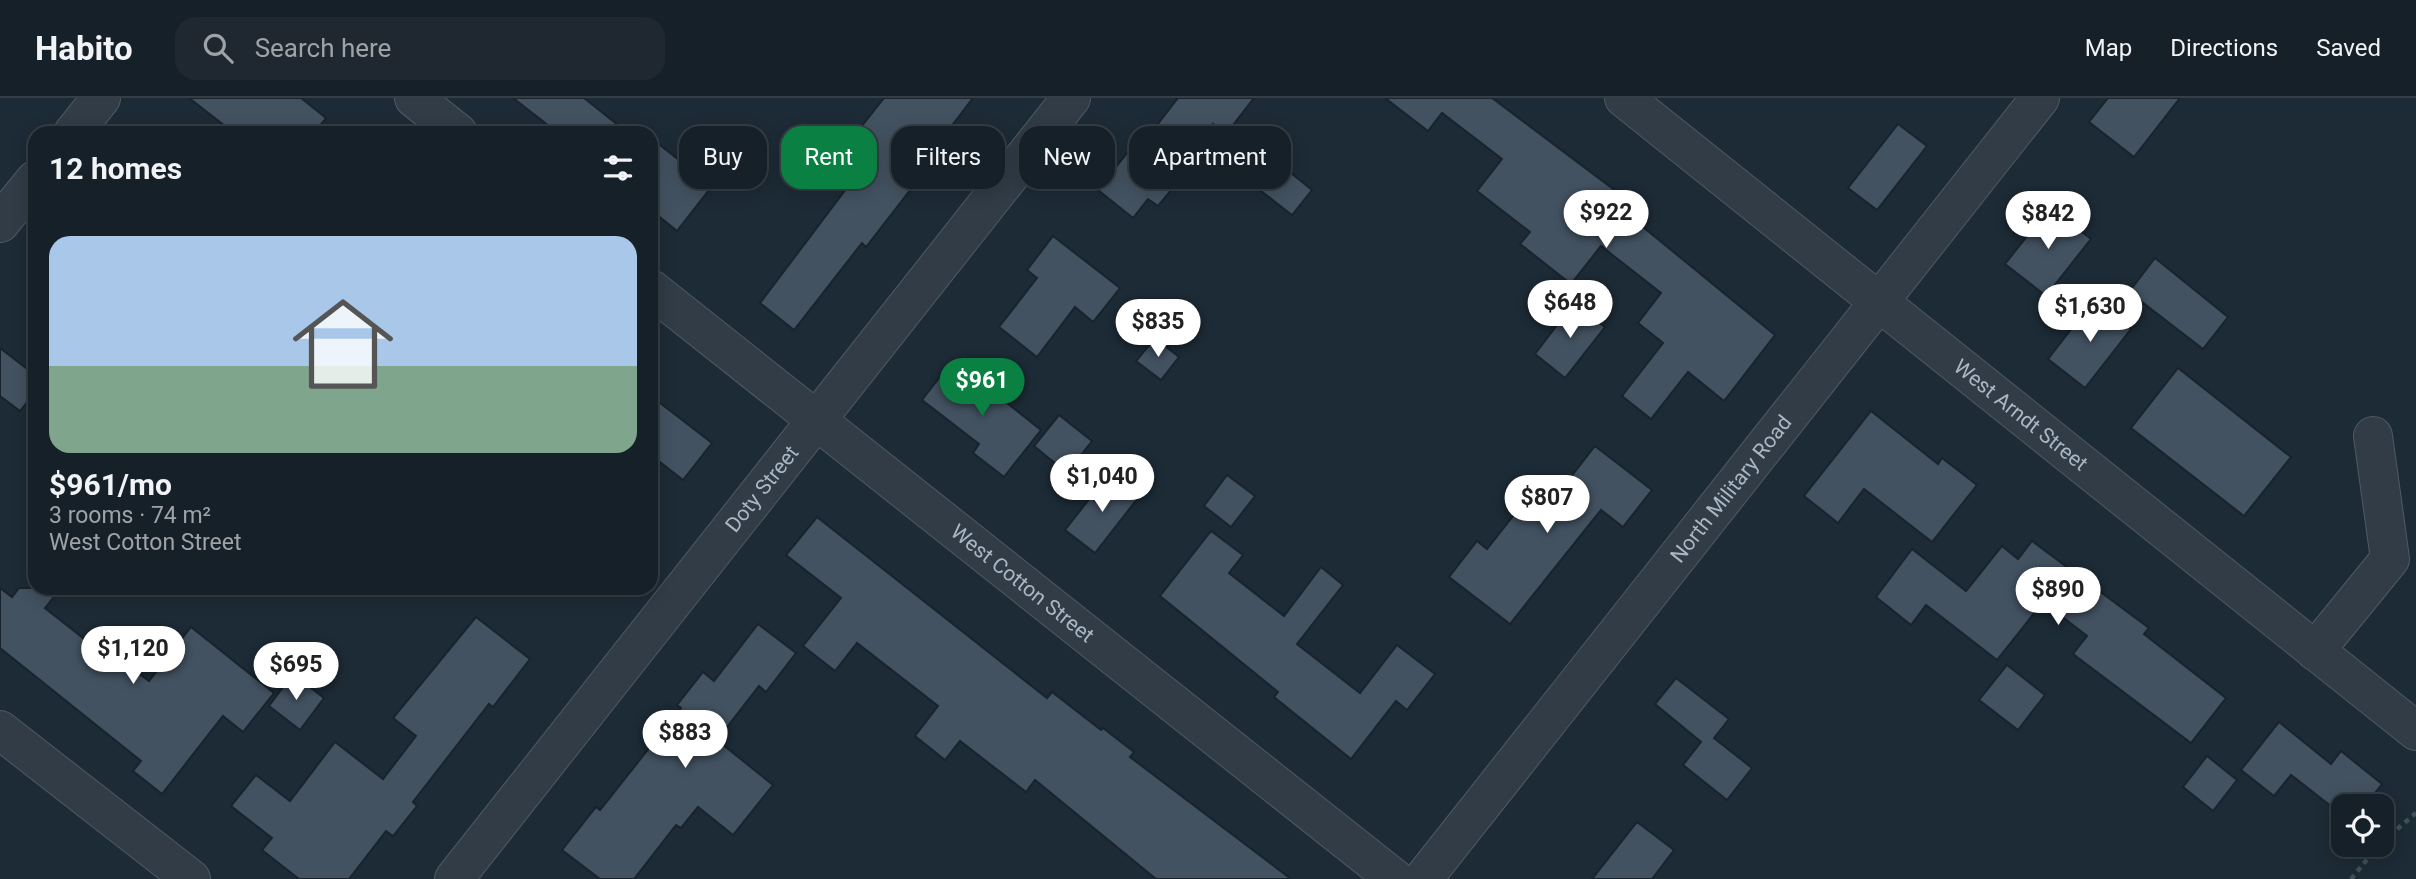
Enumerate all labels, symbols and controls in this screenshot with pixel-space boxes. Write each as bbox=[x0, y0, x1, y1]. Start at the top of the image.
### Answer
search box bbox=[175, 17, 665, 80]
text: Habito bbox=[35, 29, 133, 68]
icon: search bbox=[199, 29, 237, 67]
text: Search here bbox=[255, 33, 391, 63]
text: Map bbox=[2085, 34, 2132, 62]
text: Directions bbox=[2170, 34, 2278, 62]
text: Saved bbox=[2316, 34, 2381, 62]
chip: Buy bbox=[679, 126, 767, 189]
chip: Rent bbox=[781, 126, 877, 189]
chip: Filters bbox=[891, 126, 1005, 189]
chip: New bbox=[1019, 126, 1115, 189]
chip: Apartment bbox=[1129, 126, 1291, 189]
icon: filters bbox=[599, 149, 637, 187]
text: 12 homes bbox=[49, 151, 182, 186]
pin: $922 bbox=[1565, 190, 1647, 250]
pin: $842 bbox=[2007, 192, 2089, 251]
text: $922 bbox=[1580, 199, 1632, 226]
text: $842 bbox=[2022, 200, 2074, 227]
pin: $648 bbox=[1529, 280, 1611, 340]
icon: home bbox=[280, 281, 406, 407]
pin: $1,630 bbox=[2033, 285, 2147, 344]
text: $648 bbox=[1544, 289, 1596, 316]
text: $1,630 bbox=[2054, 293, 2126, 320]
pin: $835 bbox=[1117, 300, 1199, 359]
text: $835 bbox=[1132, 308, 1184, 335]
street label: West Arndt Street bbox=[1949, 355, 2093, 476]
pin: $961 bbox=[941, 358, 1023, 418]
text: $961 bbox=[956, 367, 1008, 394]
street label: North Military Road bbox=[1666, 411, 1797, 567]
street label: Doty Street bbox=[721, 441, 804, 537]
pin: $1,040 bbox=[1045, 454, 1159, 514]
text: $1,040 bbox=[1066, 463, 1138, 490]
text: $961/mo bbox=[49, 467, 172, 502]
pin: $807 bbox=[1506, 476, 1588, 535]
text: $807 bbox=[1521, 484, 1573, 511]
text: 3 rooms · 74 m² bbox=[49, 502, 211, 529]
street label: West Cotton Street bbox=[946, 519, 1099, 648]
text: West Cotton Street bbox=[49, 529, 241, 556]
pin: $890 bbox=[2017, 568, 2099, 627]
text: $890 bbox=[2032, 576, 2084, 603]
pin: $1,120 bbox=[76, 626, 190, 686]
text: $1,120 bbox=[97, 635, 169, 662]
pin: $695 bbox=[255, 642, 337, 702]
text: $695 bbox=[270, 651, 322, 678]
pin: $883 bbox=[644, 710, 726, 770]
text: $883 bbox=[659, 719, 711, 746]
map controls bbox=[2331, 794, 2394, 857]
button: locate bbox=[2331, 794, 2394, 857]

